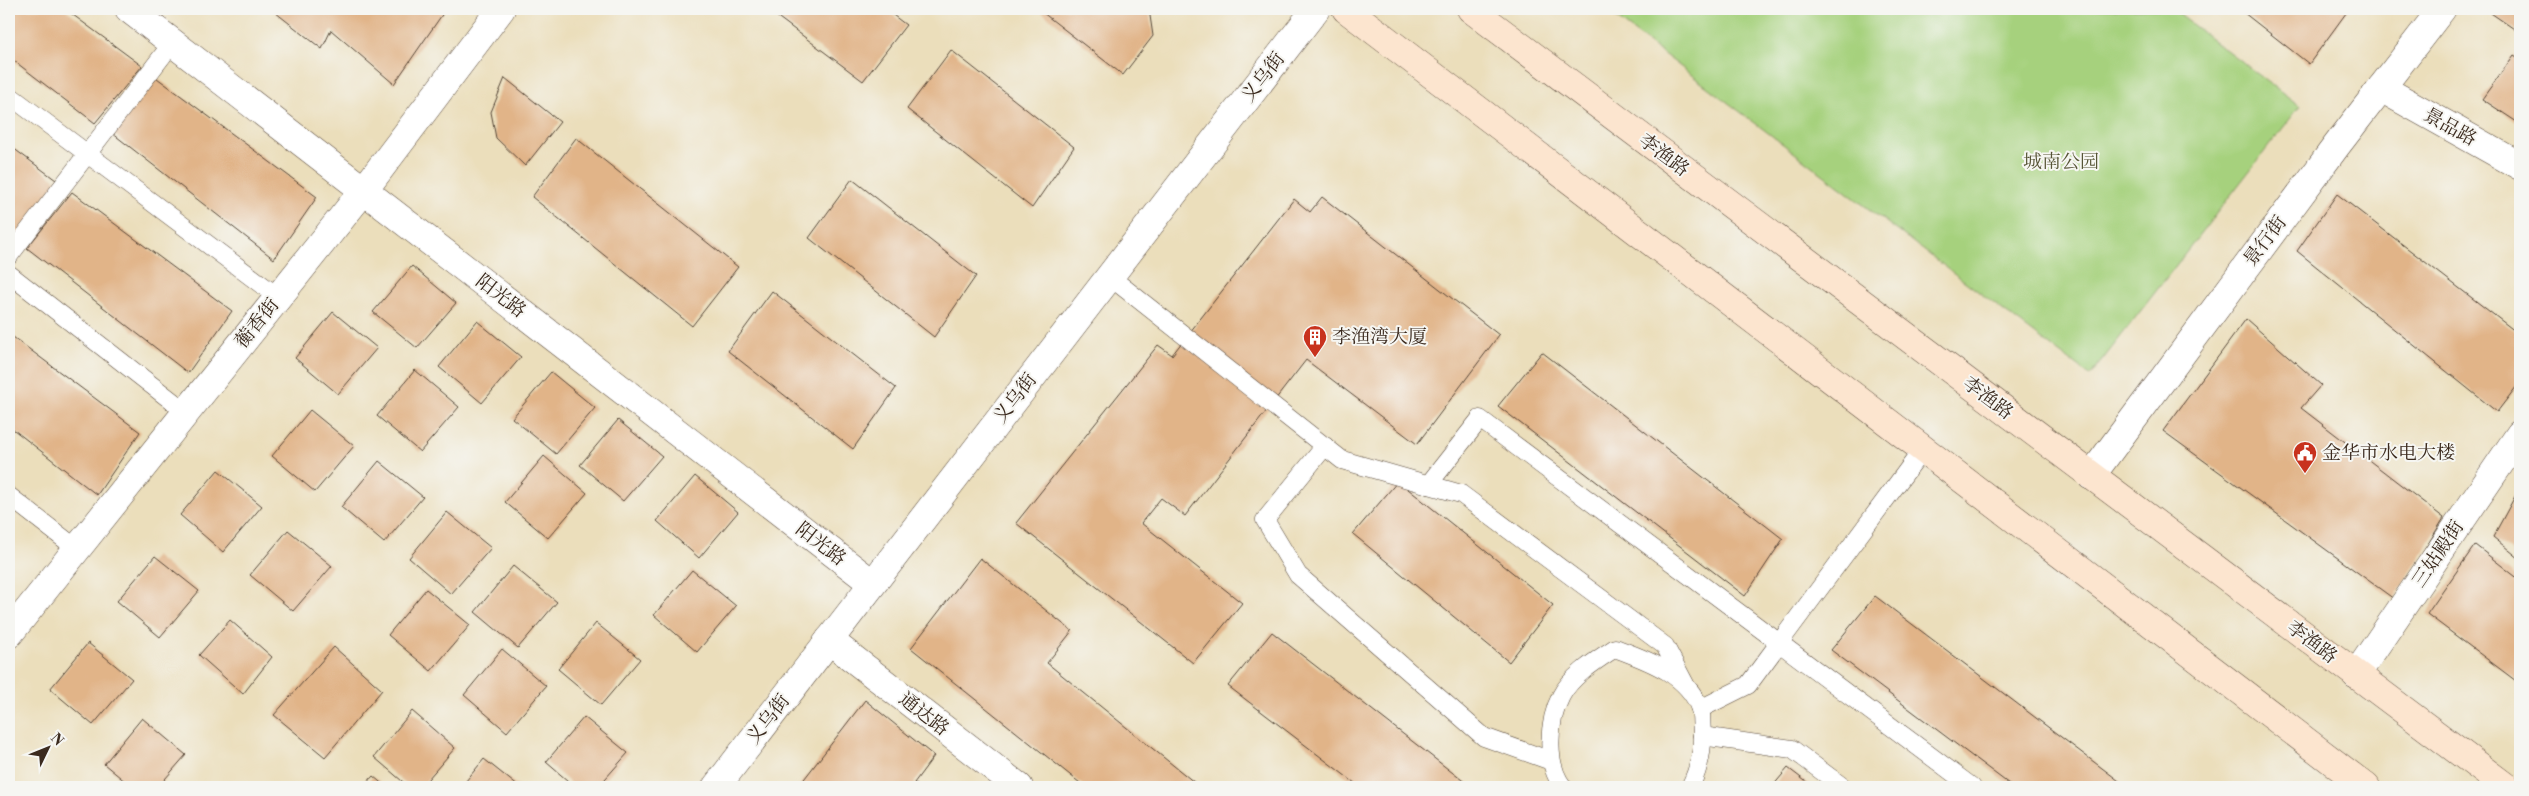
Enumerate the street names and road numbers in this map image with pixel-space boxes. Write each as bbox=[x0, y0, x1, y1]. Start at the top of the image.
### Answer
street label: 义乌街 bbox=[1236, 47, 1290, 107]
street label: 景品路 bbox=[2419, 103, 2481, 151]
street label: 李渔路 bbox=[1634, 128, 1694, 182]
street label: 景行街 bbox=[2238, 211, 2292, 271]
street label: 阳光路 bbox=[471, 269, 531, 323]
street label: 蘅香街 bbox=[230, 293, 284, 353]
street label: 义乌街 bbox=[988, 368, 1042, 428]
street label: 李渔路 bbox=[1958, 371, 2018, 425]
street label: 三姑殿街 bbox=[2407, 516, 2469, 592]
street label: 阳光路 bbox=[791, 517, 851, 571]
street label: 李渔路 bbox=[2282, 615, 2342, 669]
street label: 通达路 bbox=[894, 687, 954, 741]
street label: 义乌街 bbox=[741, 689, 795, 749]

